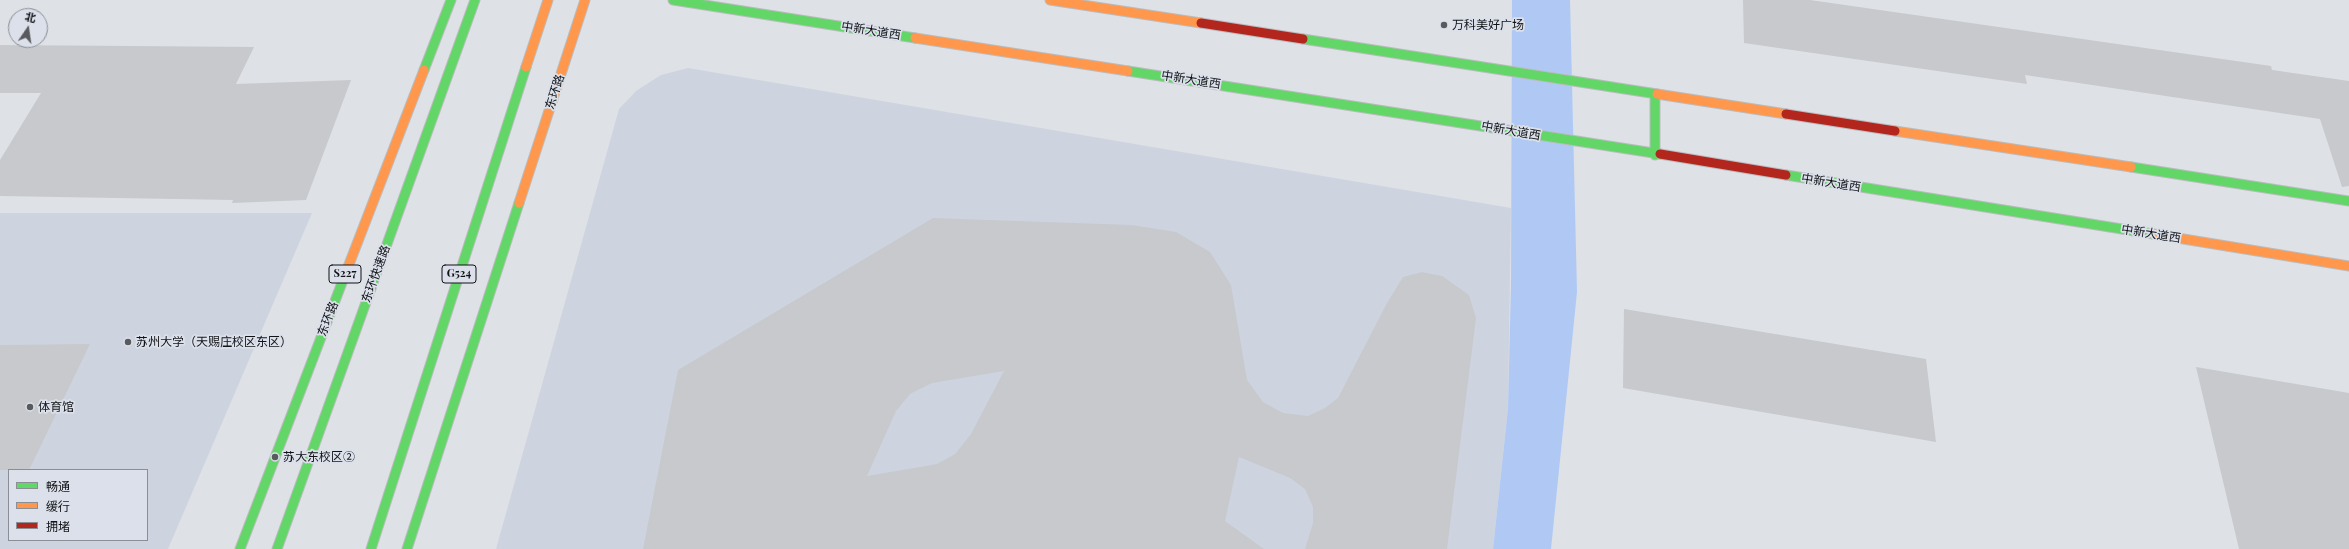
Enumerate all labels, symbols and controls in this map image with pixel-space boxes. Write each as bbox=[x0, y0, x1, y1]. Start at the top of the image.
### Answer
north arrow bbox=[8, 8, 48, 48]
text: 北 bbox=[24, 8, 38, 25]
place label: 万科美好广场 bbox=[1452, 18, 1524, 32]
street label: 中新大道西 bbox=[840, 19, 902, 43]
marker: 万科美好广场 bbox=[1439, 20, 1449, 30]
street label: 中新大道西 bbox=[1160, 68, 1222, 92]
street label: 东环路 bbox=[543, 73, 567, 111]
street label: 中新大道西 bbox=[1480, 119, 1542, 143]
street label: 中新大道西 bbox=[1800, 171, 1862, 195]
street label: 中新大道西 bbox=[2120, 222, 2182, 246]
street label: 东环快速路 bbox=[359, 243, 393, 305]
road number: S227 bbox=[329, 265, 361, 283]
road number: G524 bbox=[442, 265, 476, 283]
street label: 东环路 bbox=[315, 300, 341, 338]
place label: 苏州大学（天赐庄校区东区） bbox=[136, 335, 292, 349]
marker: 苏州大学（天赐庄校区东区） bbox=[123, 337, 133, 347]
place label: 体育馆 bbox=[38, 400, 74, 414]
marker: 体育馆 bbox=[25, 402, 35, 412]
place label: 苏大东校区② bbox=[283, 450, 355, 464]
marker: 苏大东校区② bbox=[270, 452, 280, 462]
legend bbox=[8, 469, 148, 541]
text: 畅通 bbox=[46, 478, 70, 494]
text: 缓行 bbox=[46, 498, 70, 514]
text: 拥堵 bbox=[46, 518, 70, 534]

